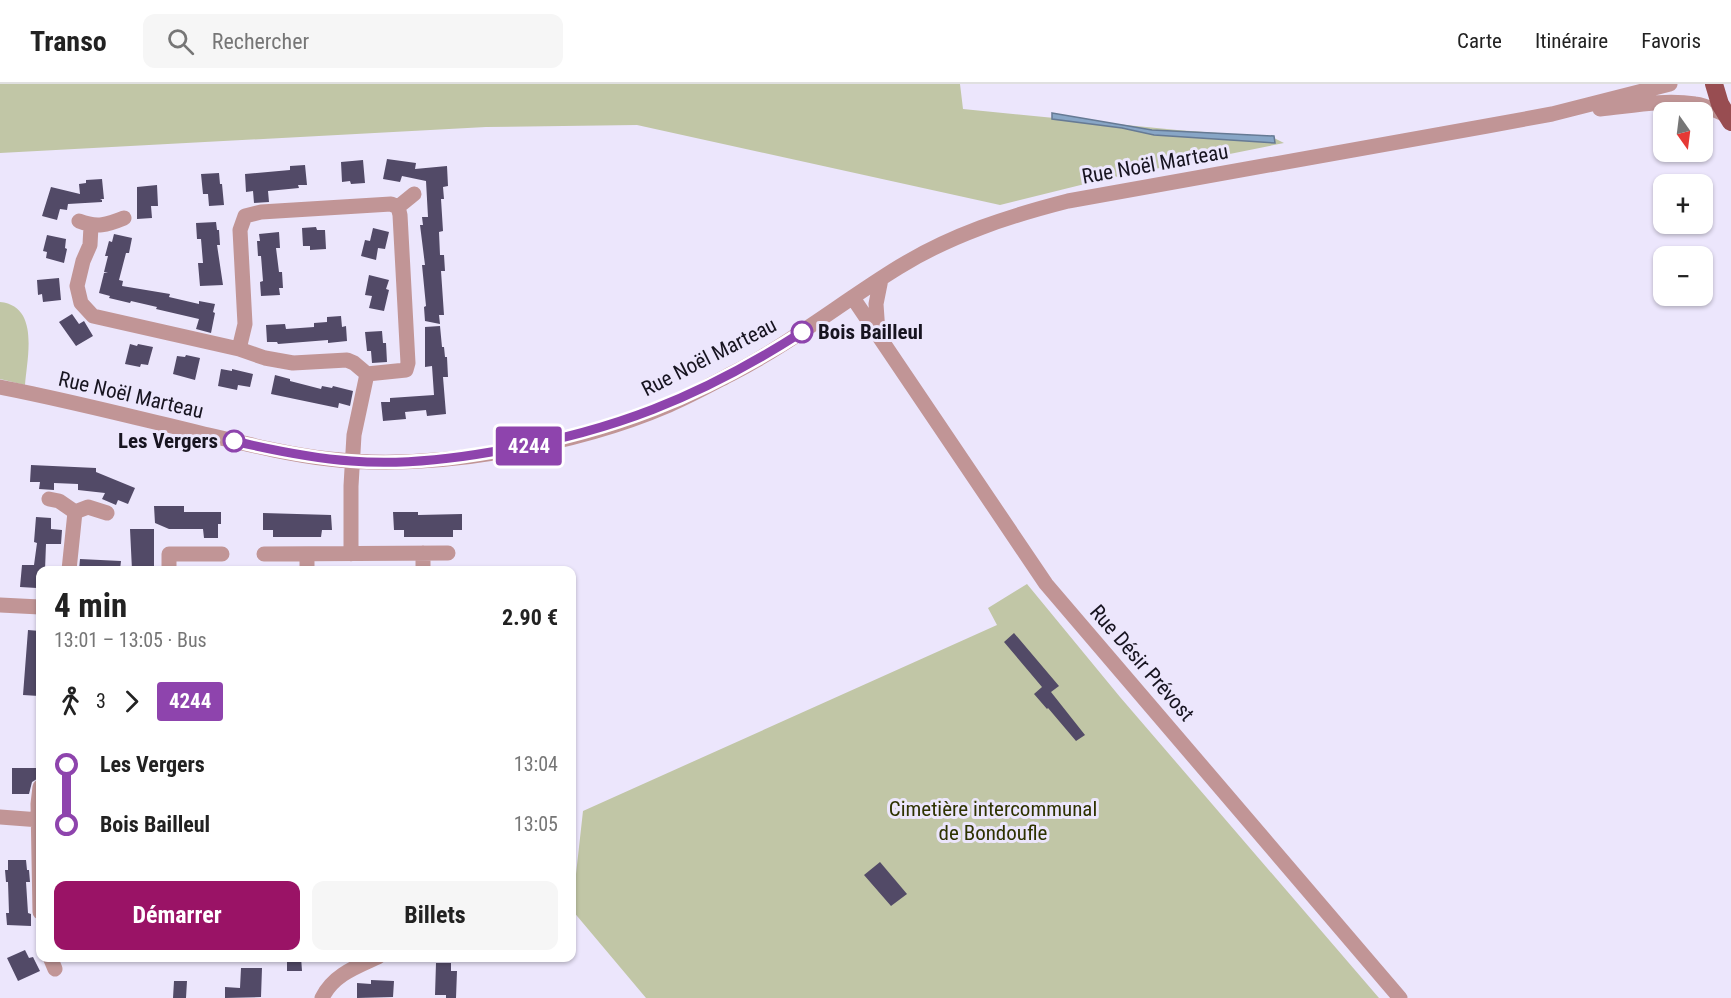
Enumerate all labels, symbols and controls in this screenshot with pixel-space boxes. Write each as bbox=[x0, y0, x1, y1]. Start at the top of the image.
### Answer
search box bbox=[143, 14, 563, 68]
text: Transo bbox=[30, 25, 107, 58]
icon: search bbox=[164, 25, 197, 58]
text: Rechercher bbox=[212, 29, 309, 54]
text: Carte bbox=[1457, 29, 1502, 53]
text: Itinéraire bbox=[1535, 29, 1608, 53]
text: Favoris bbox=[1641, 29, 1701, 53]
north arrow bbox=[1653, 102, 1713, 162]
map controls bbox=[1653, 102, 1713, 306]
street label: Rue Noël Marteau bbox=[1080, 139, 1230, 189]
button: + bbox=[1653, 174, 1713, 234]
button: − bbox=[1653, 246, 1713, 306]
street label: Rue Noël Marteau bbox=[638, 313, 780, 401]
place label: Bois Bailleul bbox=[818, 320, 923, 344]
marker: Bois Bailleul bbox=[791, 321, 813, 343]
street label: Rue Noël Marteau bbox=[56, 367, 206, 423]
line badge: 4244 bbox=[487, 426, 571, 466]
place label: Les Vergers bbox=[118, 429, 218, 453]
marker: Les Vergers bbox=[223, 430, 245, 452]
text: 4244 bbox=[508, 434, 550, 458]
text: 4 min bbox=[54, 586, 127, 625]
street label: Rue Désir Prévost bbox=[1085, 600, 1199, 726]
text: 2.90 € bbox=[502, 605, 558, 630]
text: 13:01 – 13:05 · Bus bbox=[54, 628, 207, 652]
icon: walk bbox=[54, 685, 87, 718]
icon: forward bbox=[115, 685, 148, 718]
text: 3 bbox=[96, 689, 106, 713]
text: 4244 bbox=[169, 689, 211, 713]
text: Les Vergers bbox=[100, 752, 205, 777]
text: 13:04 bbox=[514, 752, 558, 776]
park label: Cimetière intercommunal de Bondoufle bbox=[889, 797, 1097, 845]
text: Bois Bailleul bbox=[100, 812, 210, 837]
text: 13:05 bbox=[514, 812, 558, 836]
button: Démarrer bbox=[54, 881, 300, 950]
button: Billets bbox=[312, 881, 558, 950]

